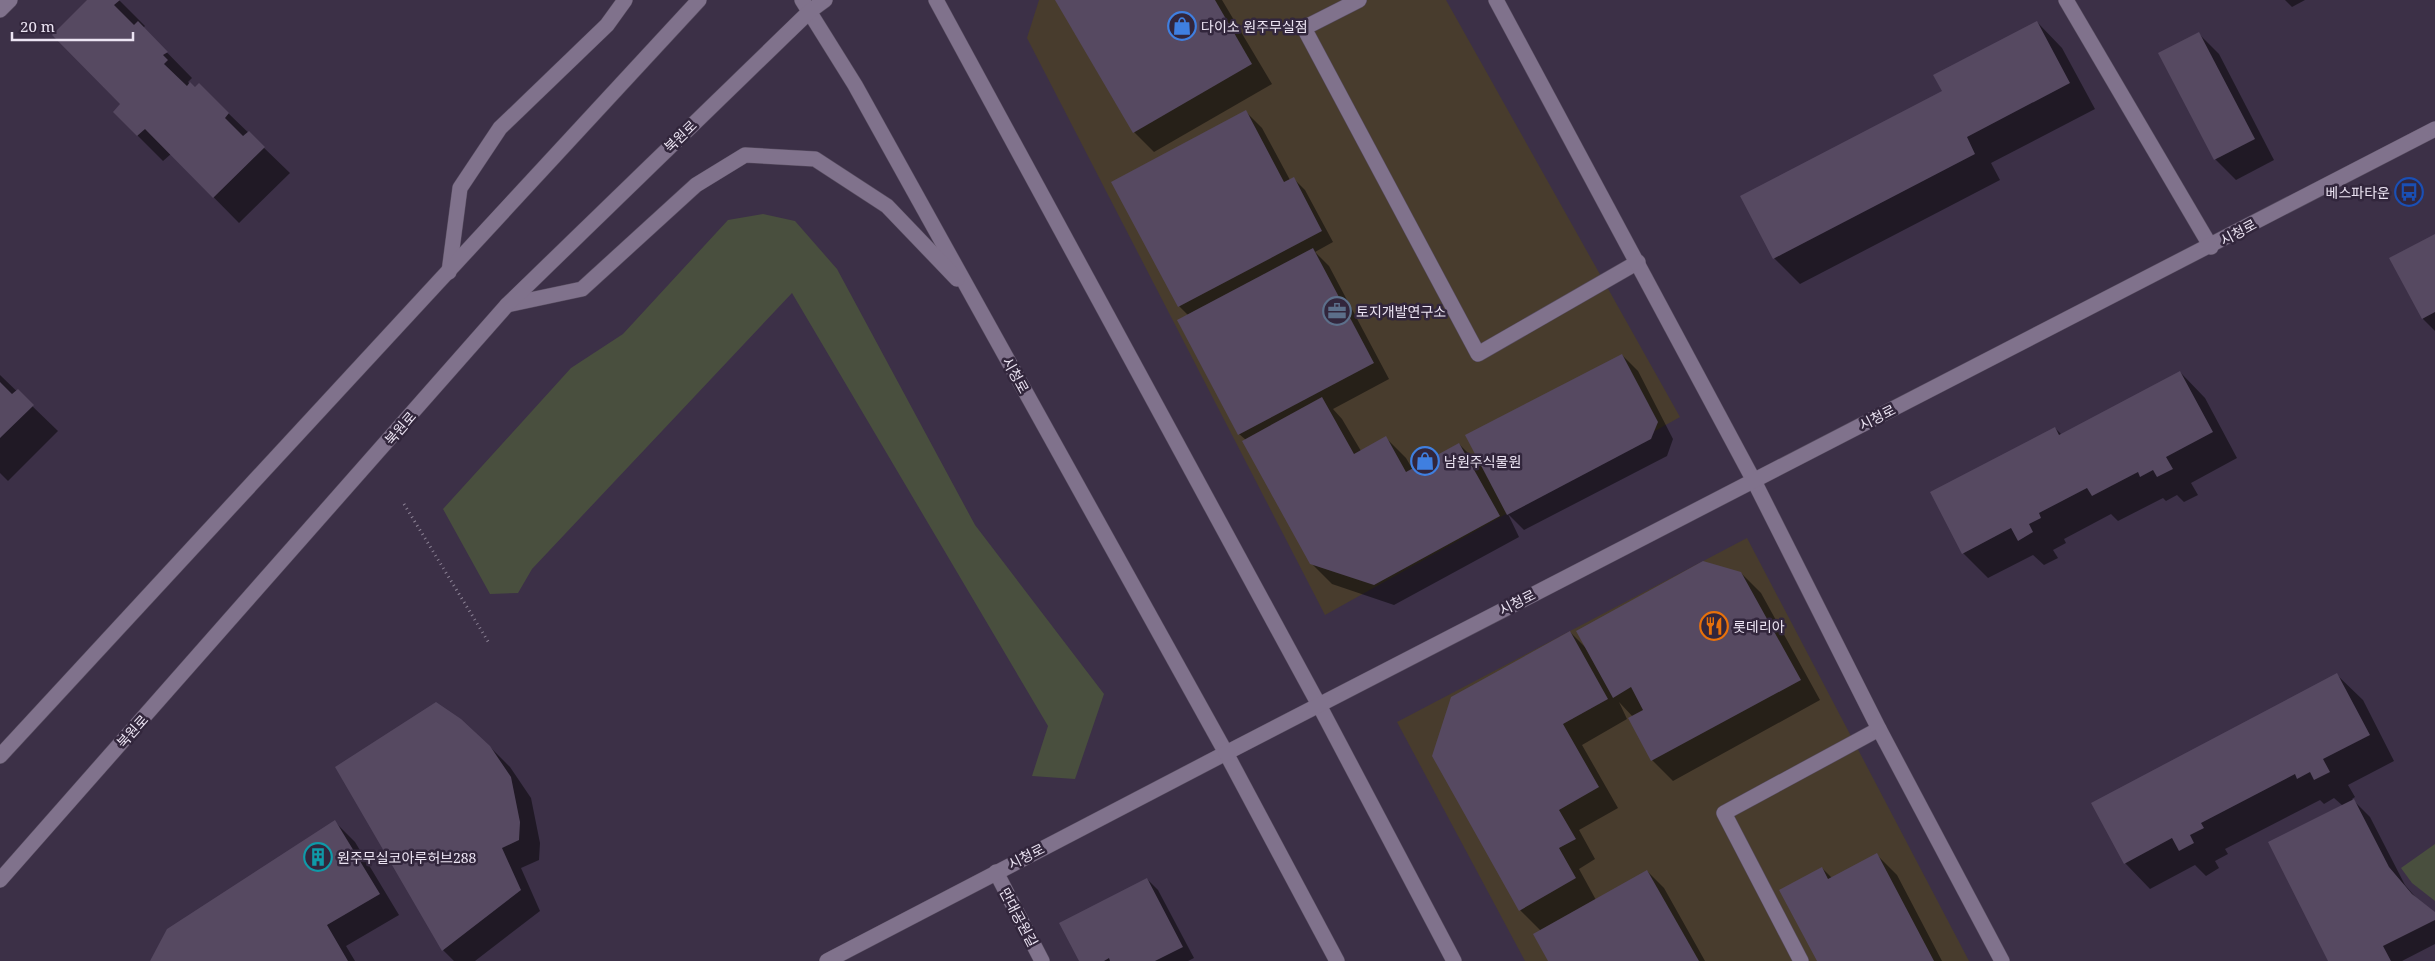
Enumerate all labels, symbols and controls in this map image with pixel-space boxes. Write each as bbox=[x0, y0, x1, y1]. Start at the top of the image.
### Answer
scale bar bbox=[12, 10, 134, 42]
shop icon: 다이소 원주무실점 bbox=[1167, 11, 1197, 41]
text: 20 m bbox=[20, 16, 55, 36]
place label: 다이소 원주무실점 bbox=[1201, 17, 1308, 36]
street label: 북원로 bbox=[660, 116, 701, 156]
bus stop icon: 베스파타운 bbox=[2394, 177, 2424, 207]
place label: 베스파타운 bbox=[2326, 183, 2390, 202]
street label: 시청로 bbox=[2216, 214, 2260, 249]
office icon: 토지개발연구소 bbox=[1322, 296, 1352, 326]
place label: 토지개발연구소 bbox=[1356, 302, 1446, 321]
street label: 시청로 bbox=[998, 353, 1034, 397]
street label: 시청로 bbox=[1855, 400, 1899, 434]
street label: 북원로 bbox=[380, 407, 420, 449]
shop icon: 남원주식물원 bbox=[1410, 446, 1440, 476]
place label: 남원주식물원 bbox=[1444, 452, 1521, 471]
street label: 시청로 bbox=[1495, 585, 1539, 619]
restaurant icon: 롯데리아 bbox=[1699, 611, 1729, 641]
place label: 롯데리아 bbox=[1733, 617, 1785, 636]
street label: 북원로 bbox=[112, 710, 152, 752]
street label: 시청로 bbox=[1004, 839, 1048, 873]
building icon: 원주무실코아루허브288 bbox=[303, 842, 333, 872]
place label: 원주무실코아루허브288 bbox=[337, 848, 477, 867]
street label: 만대공원길 bbox=[995, 884, 1043, 950]

